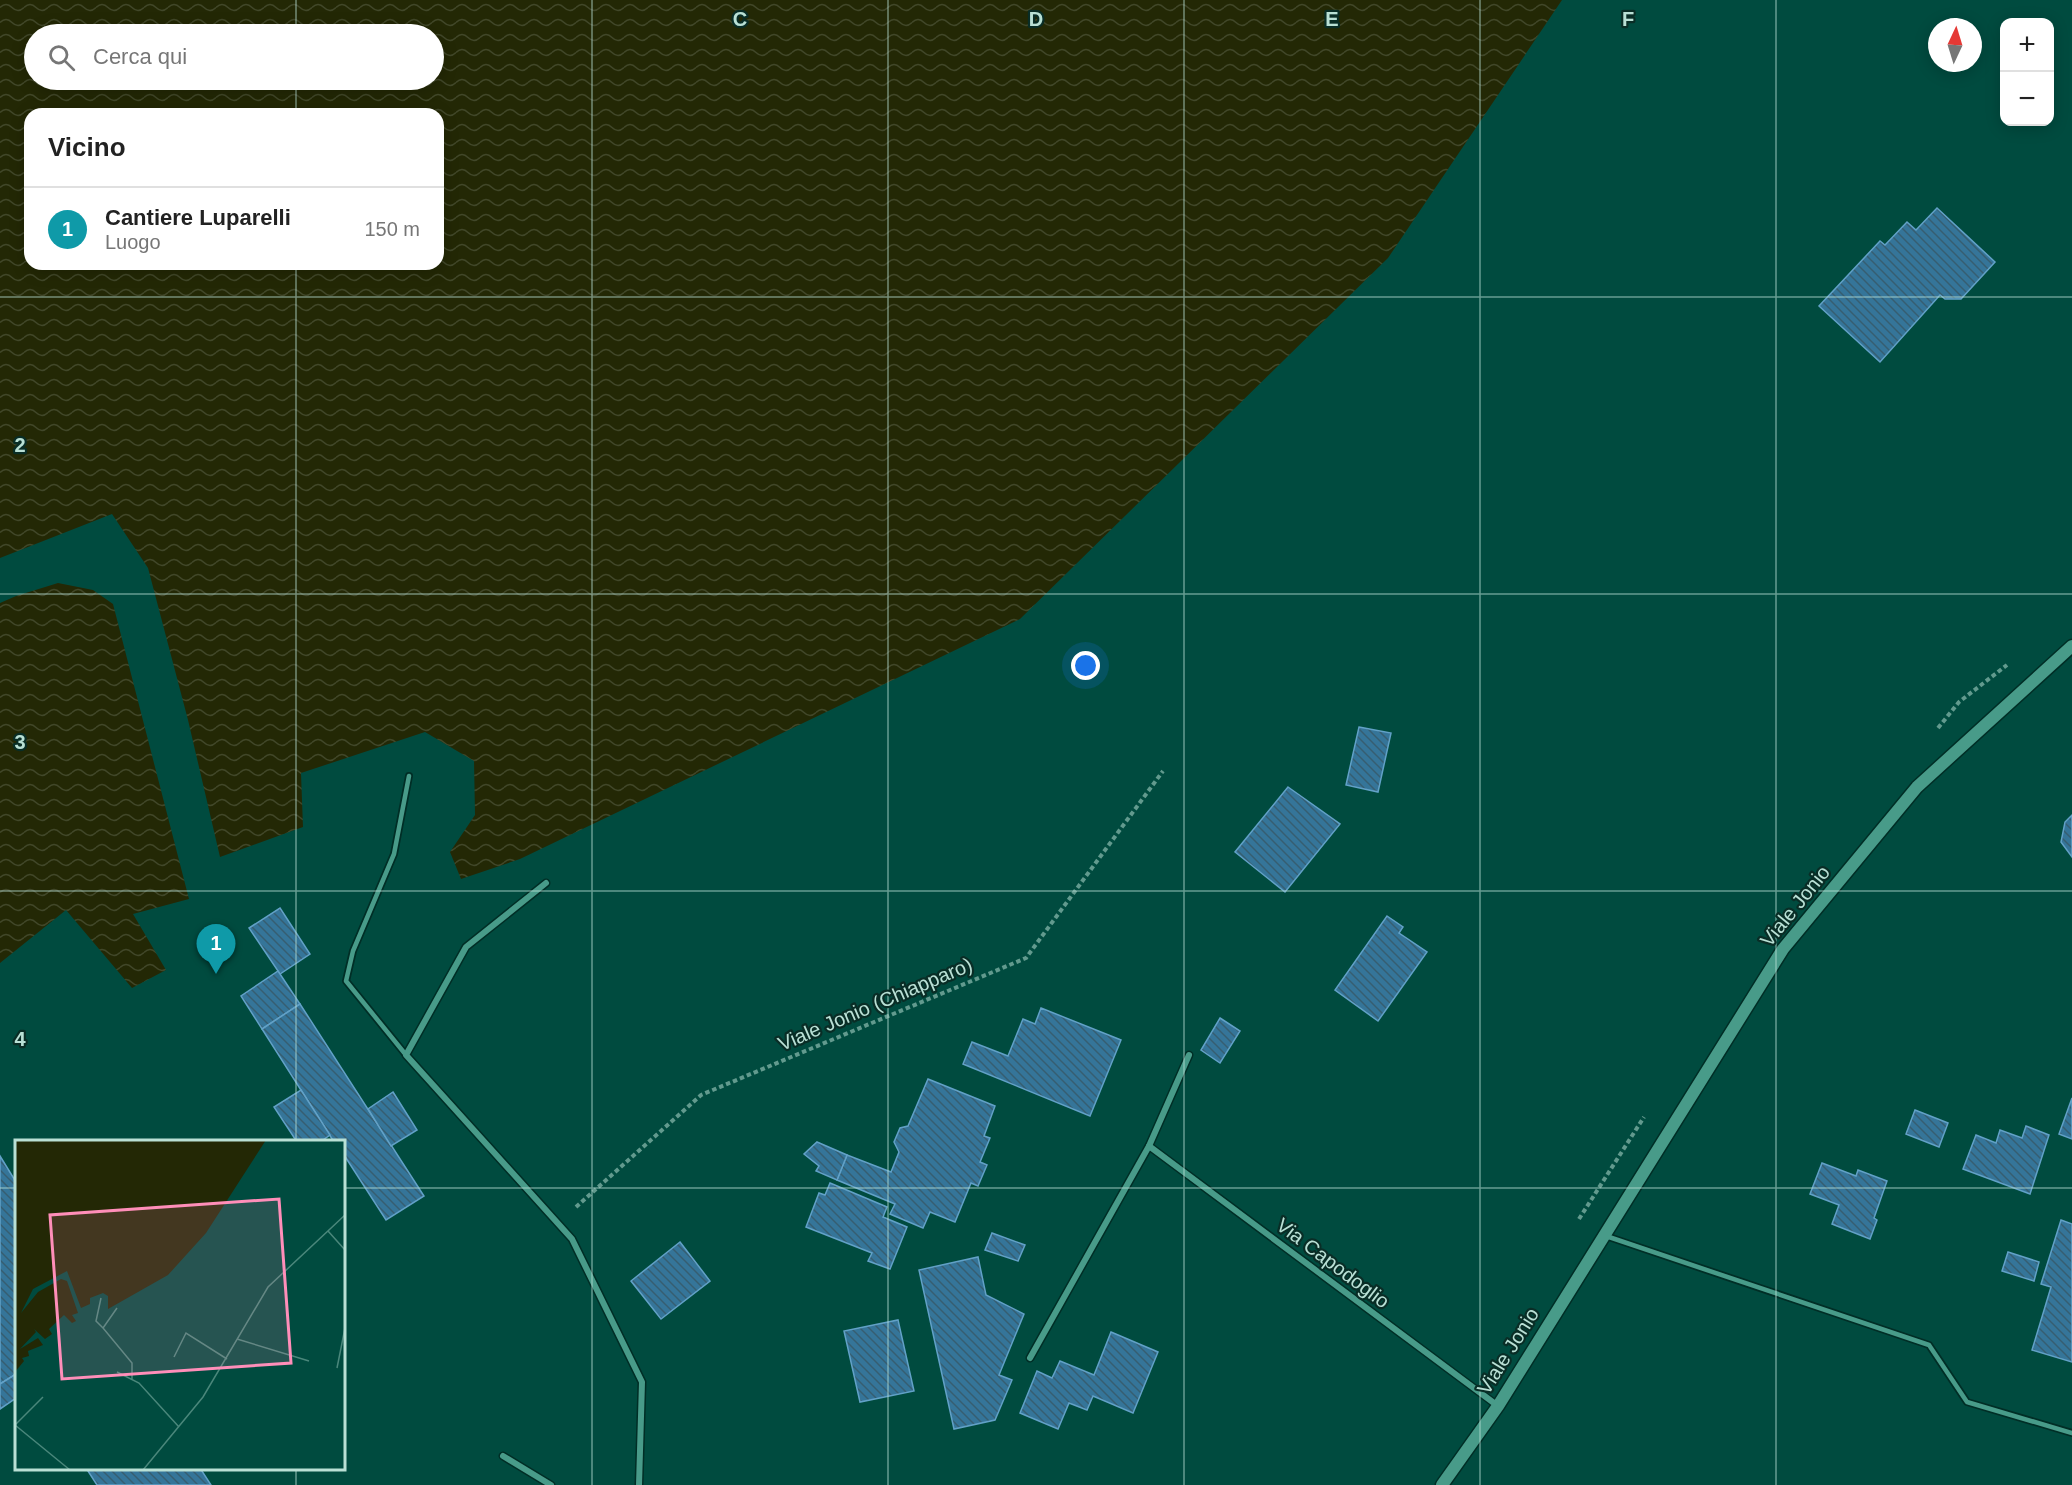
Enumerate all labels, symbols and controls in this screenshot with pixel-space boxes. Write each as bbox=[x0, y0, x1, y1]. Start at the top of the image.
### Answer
text: C bbox=[733, 8, 747, 30]
text: D bbox=[1029, 8, 1043, 30]
text: E bbox=[1325, 8, 1339, 30]
text: F bbox=[1622, 8, 1634, 30]
north arrow bbox=[1928, 18, 1982, 72]
map controls bbox=[2000, 18, 2054, 126]
button: + bbox=[2000, 18, 2054, 72]
search box bbox=[24, 24, 444, 90]
icon: search bbox=[45, 41, 78, 74]
text: Cerca qui bbox=[93, 44, 187, 69]
button: − bbox=[2000, 72, 2054, 126]
text: Vicino bbox=[48, 132, 126, 162]
text: Cantiere Luparelli bbox=[105, 205, 291, 230]
text: 1 bbox=[62, 218, 73, 240]
text: 150 m bbox=[364, 218, 420, 240]
text: Luogo bbox=[105, 231, 161, 253]
text: 2 bbox=[14, 434, 26, 456]
your location bbox=[1071, 651, 1100, 680]
text: 3 bbox=[14, 731, 26, 753]
street label: Viale Jonio bbox=[1756, 861, 1834, 951]
pin: 1 bbox=[196, 924, 236, 974]
street label: Viale Jonio (Chiapparo) bbox=[775, 953, 975, 1055]
text: 4 bbox=[14, 1028, 26, 1050]
inset map bbox=[15, 1140, 345, 1470]
street label: Via Capodoglio bbox=[1272, 1214, 1394, 1312]
street label: Viale Jonio bbox=[1473, 1304, 1543, 1398]

